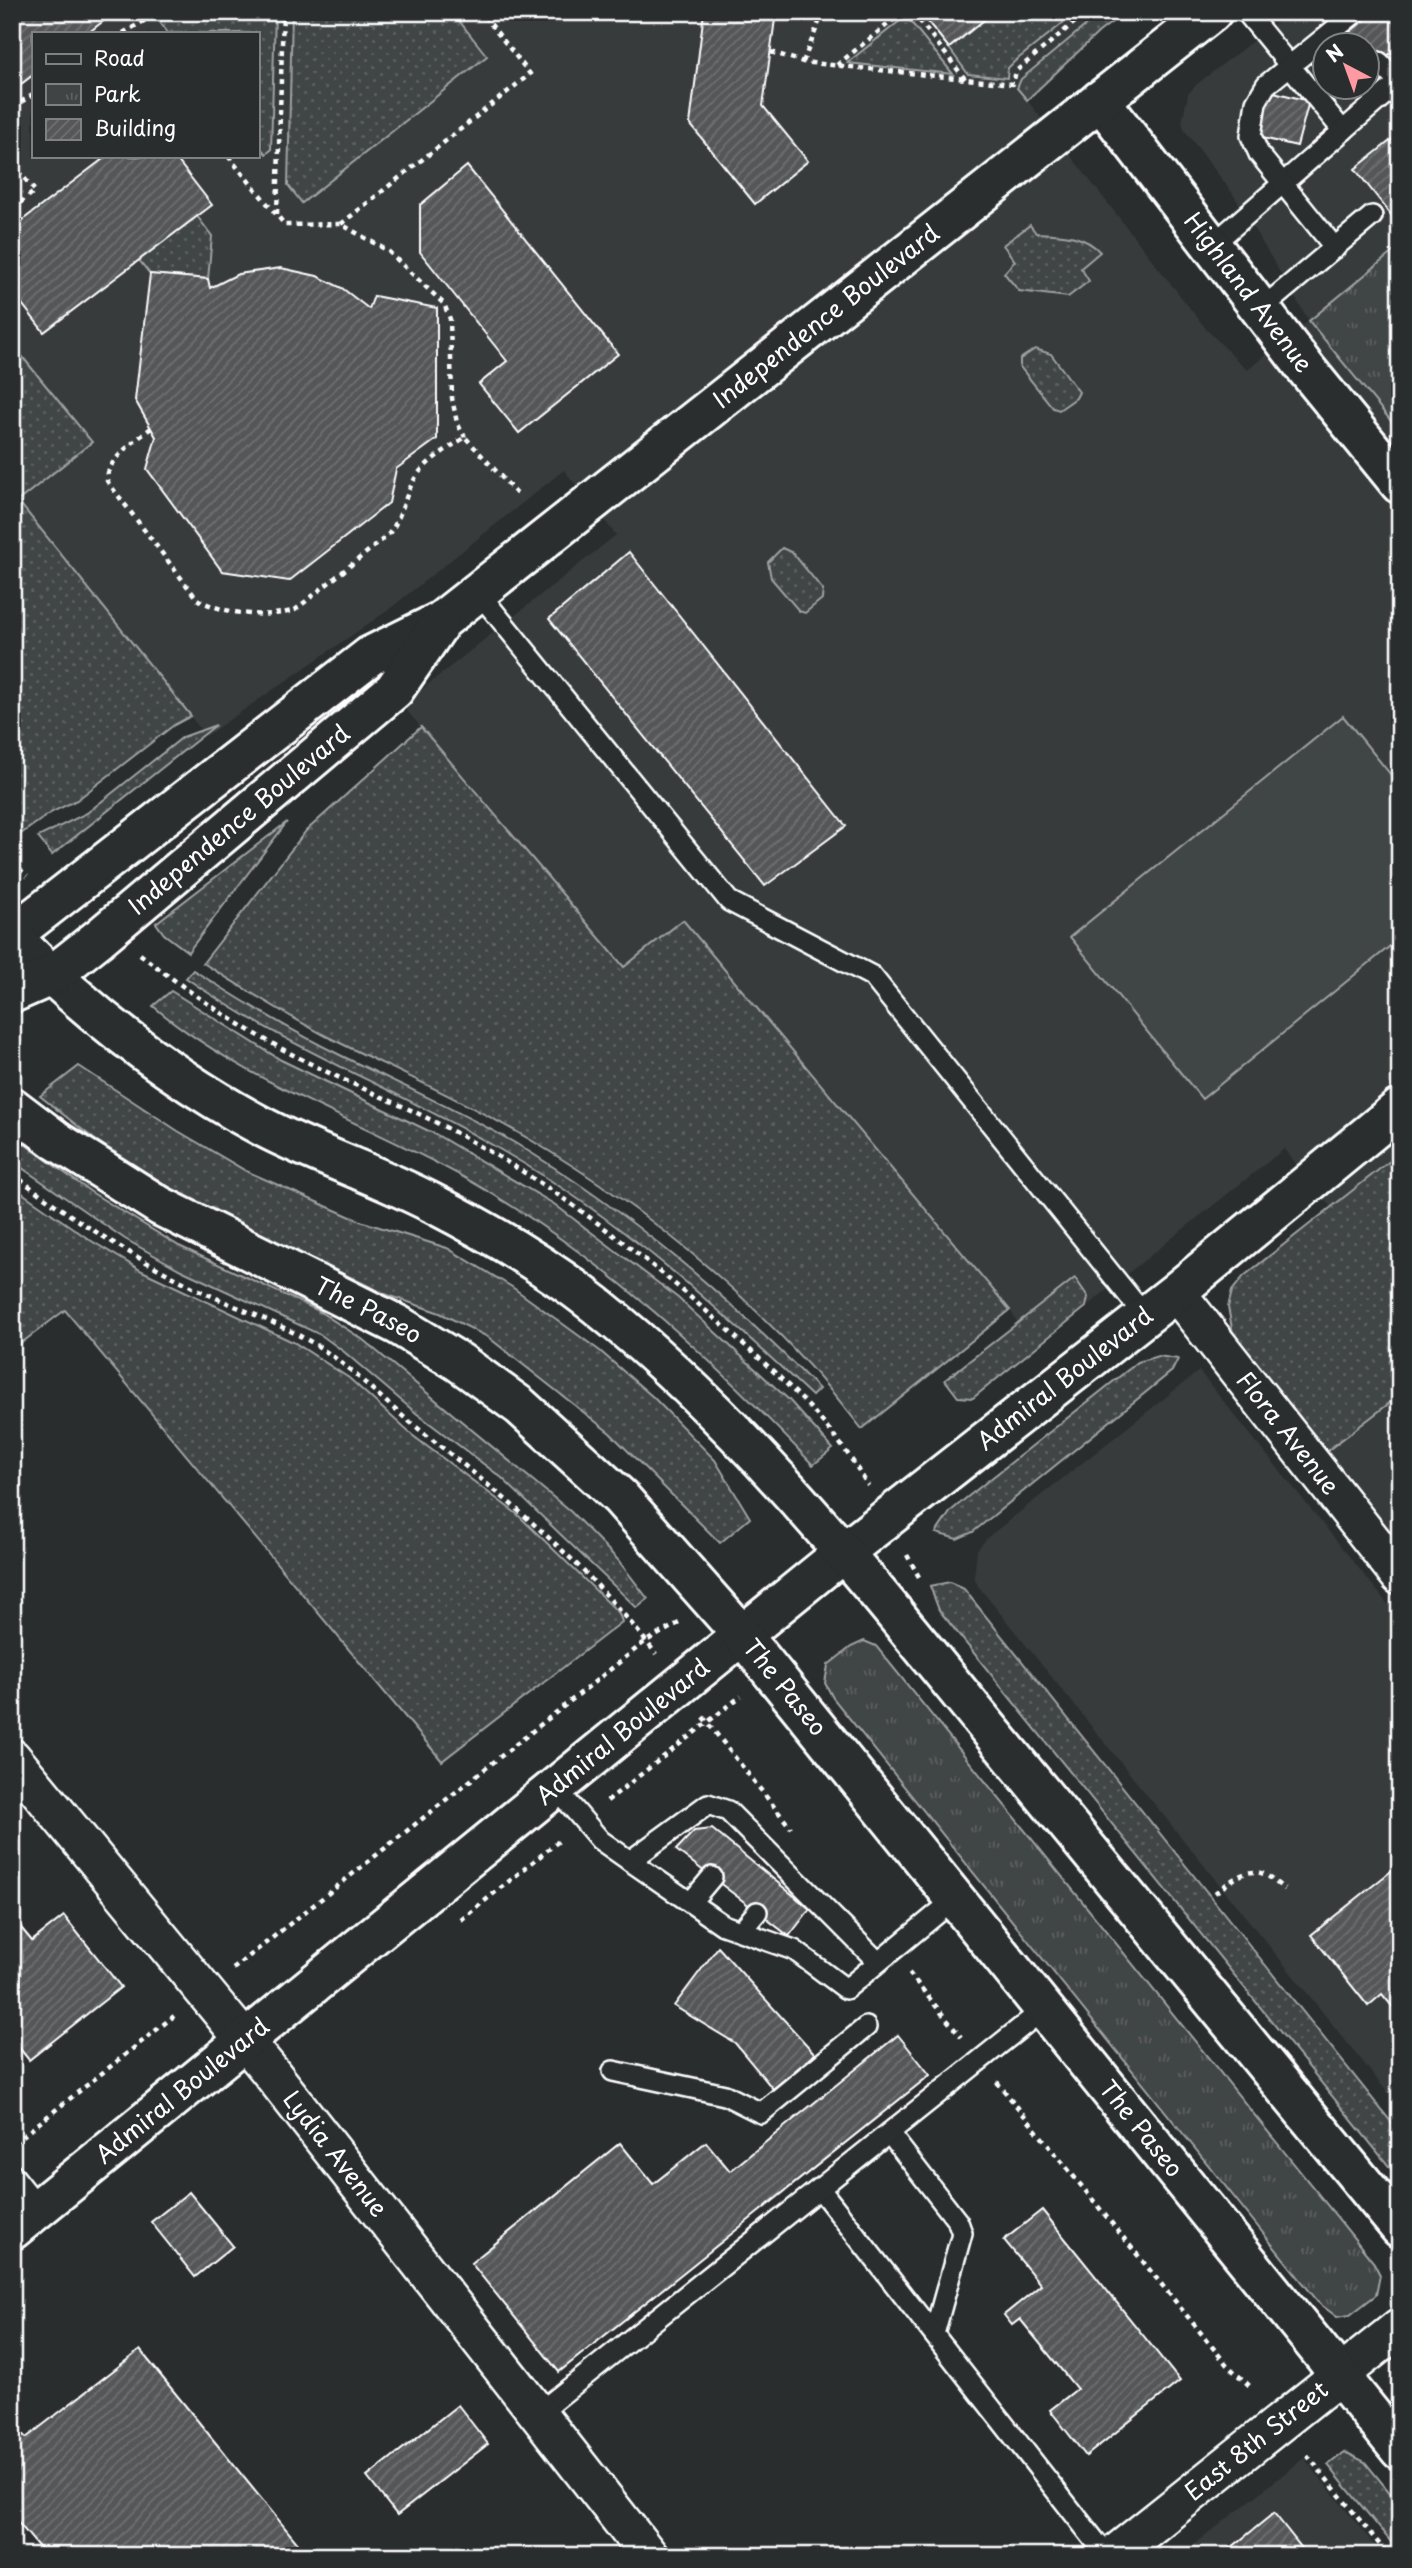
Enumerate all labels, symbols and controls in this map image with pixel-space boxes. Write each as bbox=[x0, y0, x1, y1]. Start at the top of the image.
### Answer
legend bbox=[32, 32, 259, 158]
north arrow bbox=[1310, 32, 1380, 102]
text: N bbox=[1319, 37, 1349, 68]
text: Road bbox=[94, 41, 145, 73]
text: Park bbox=[94, 77, 141, 109]
text: Building bbox=[94, 111, 176, 143]
street label: Highland Avenue bbox=[1176, 204, 1323, 379]
street label: Independence Boulevard bbox=[704, 214, 946, 416]
street label: Independence Boulevard bbox=[119, 715, 357, 922]
street label: The Paseo bbox=[309, 1266, 430, 1352]
street label: Admiral Boulevard bbox=[968, 1297, 1160, 1458]
street label: Flora Avenue bbox=[1229, 1363, 1349, 1501]
street label: The Paseo bbox=[736, 1630, 837, 1743]
street label: Admiral Boulevard bbox=[527, 1649, 716, 1812]
street label: Admiral Boulevard bbox=[87, 2007, 276, 2171]
street label: The Paseo bbox=[1092, 2071, 1193, 2184]
street label: Lydia Avenue bbox=[275, 2082, 397, 2224]
street label: East 8th Street bbox=[1176, 2371, 1335, 2508]

